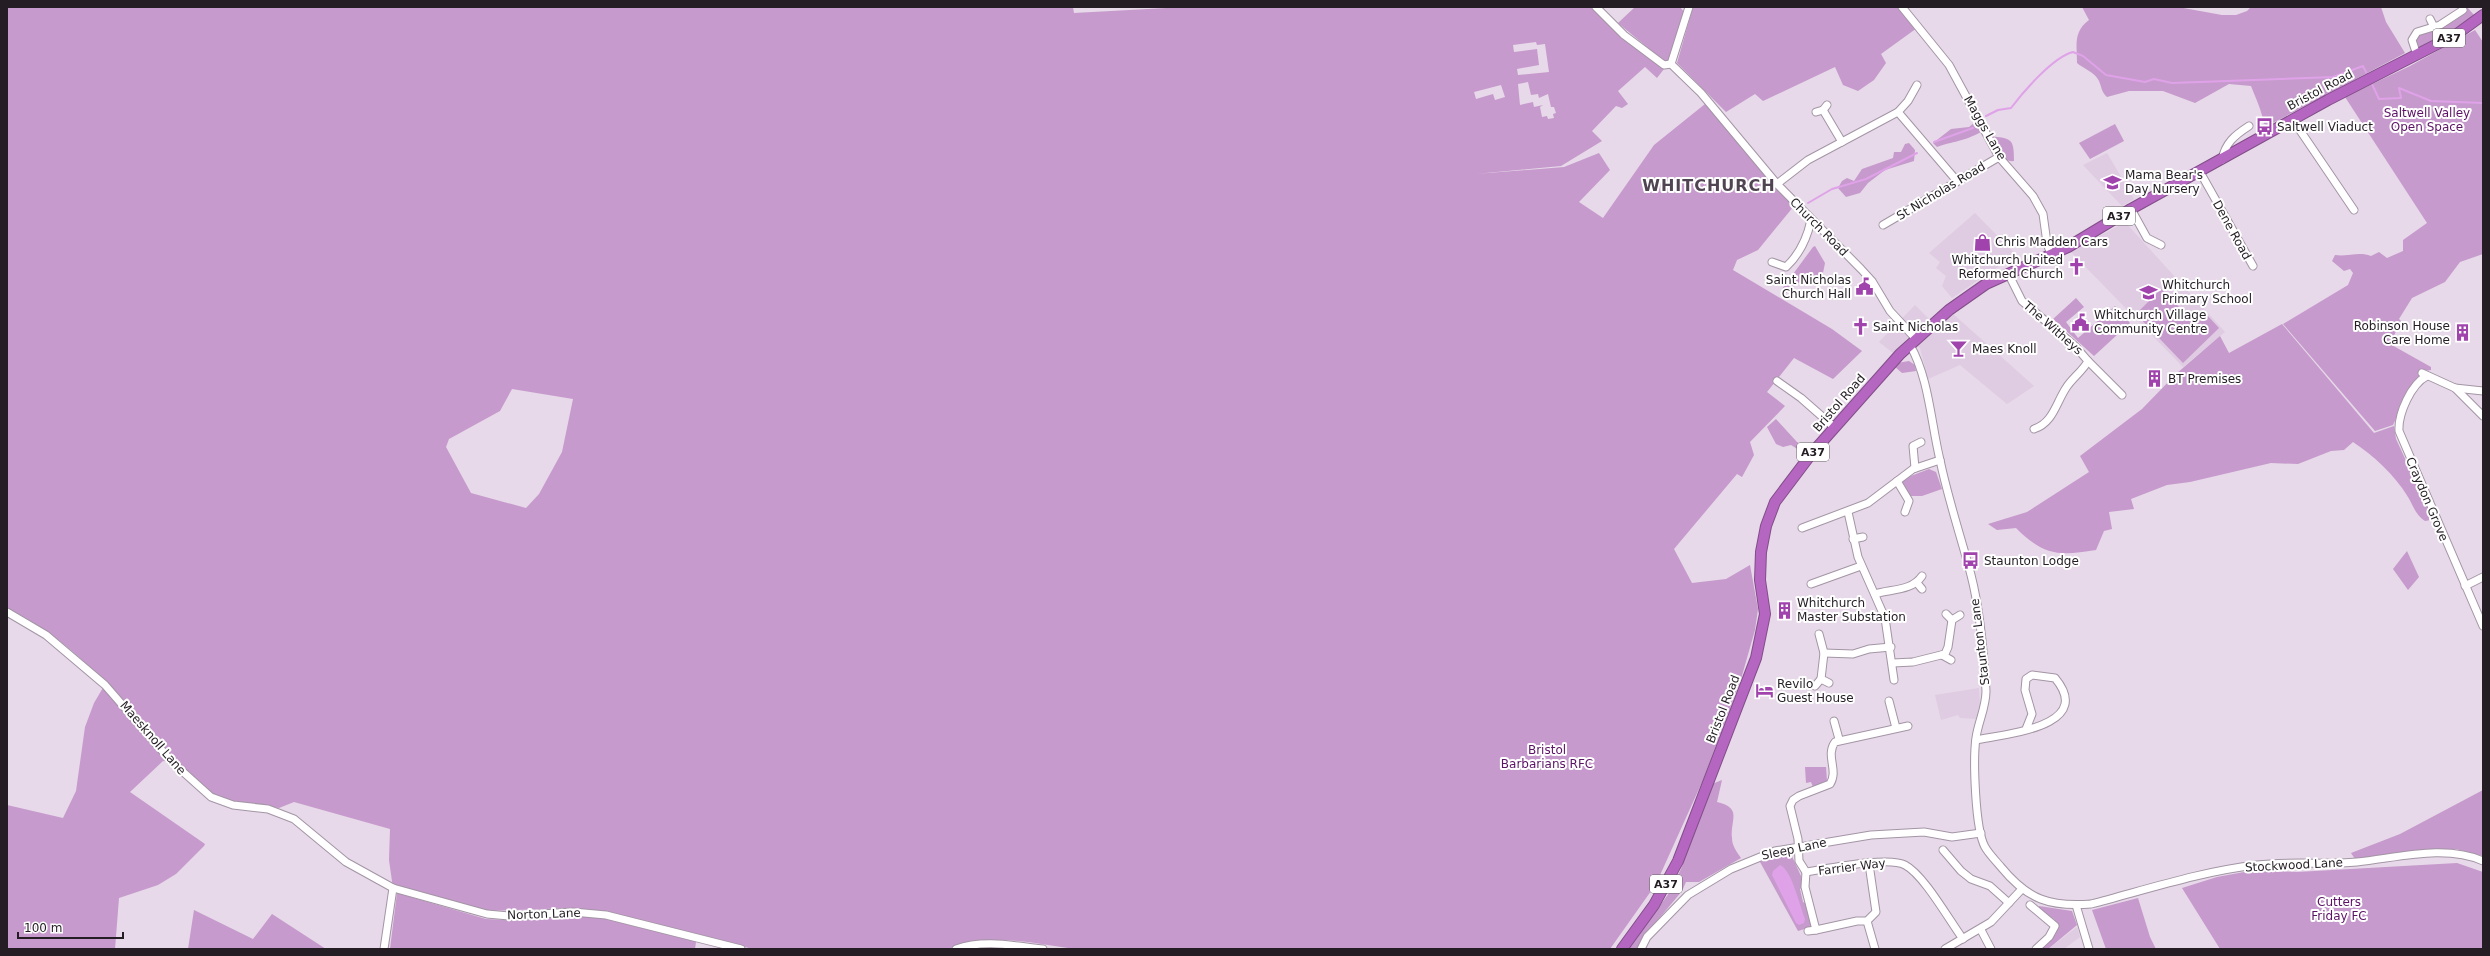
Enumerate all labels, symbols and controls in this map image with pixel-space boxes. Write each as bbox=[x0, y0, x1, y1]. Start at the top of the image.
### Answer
road number: A37 bbox=[2433, 29, 2465, 47]
street label: Bristol Road bbox=[2285, 67, 2355, 113]
street label: Maggs Lane bbox=[1961, 93, 2009, 163]
park label: Saltwell Valley Open Space bbox=[2384, 106, 2470, 134]
bus stop icon: Saltwell Viaduct bbox=[2254, 117, 2274, 137]
place label: Saltwell Viaduct bbox=[2277, 120, 2373, 134]
street label: St Nicholas Road bbox=[1894, 159, 1988, 223]
place label: Mama Bear's Day Nursery bbox=[2125, 168, 2203, 196]
school or university icon: Mama Bear's Day Nursery bbox=[2102, 172, 2122, 192]
district label: WHITCHURCH bbox=[1642, 176, 1776, 195]
street label: Church Road bbox=[1787, 195, 1851, 259]
street label: Dene Road bbox=[2210, 198, 2254, 262]
road number: A37 bbox=[2103, 207, 2135, 225]
shop icon: Chris Madden Cars bbox=[1972, 232, 1992, 252]
place label: Chris Madden Cars bbox=[1995, 235, 2108, 249]
place label: Whitchurch United Reformed Church bbox=[1952, 253, 2063, 281]
church icon: Whitchurch United Reformed Church bbox=[2066, 257, 2086, 277]
place label: Saint Nicholas Church Hall bbox=[1766, 273, 1851, 301]
public building icon: Saint Nicholas Church Hall bbox=[1854, 277, 1874, 297]
place label: Whitchurch Primary School bbox=[2162, 278, 2252, 306]
school or university icon: Whitchurch Primary School bbox=[2139, 282, 2159, 302]
street label: The Witheys bbox=[2020, 298, 2086, 358]
place label: Whitchurch Village Community Centre bbox=[2094, 308, 2207, 336]
public building icon: Whitchurch Village Community Centre bbox=[2071, 312, 2091, 332]
church icon: Saint Nicholas bbox=[1850, 317, 1870, 337]
place label: Robinson House Care Home bbox=[2354, 319, 2450, 347]
place label: Saint Nicholas bbox=[1873, 320, 1958, 334]
building icon: Robinson House Care Home bbox=[2453, 323, 2473, 343]
bar icon: Maes Knoll bbox=[1949, 339, 1969, 359]
place label: Maes Knoll bbox=[1972, 342, 2037, 356]
building icon: BT Premises bbox=[2145, 369, 2165, 389]
street label: Bristol Road bbox=[1810, 371, 1868, 435]
place label: BT Premises bbox=[2168, 372, 2241, 386]
road number: A37 bbox=[1797, 443, 1829, 461]
street label: Craydon Grove bbox=[2403, 455, 2451, 543]
bus stop icon: Staunton Lodge bbox=[1961, 551, 1981, 571]
place label: Staunton Lodge bbox=[1984, 554, 2079, 568]
place label: Whitchurch Master Substation bbox=[1797, 596, 1906, 624]
street label: Staunton Lane bbox=[1968, 598, 1992, 686]
building icon: Whitchurch Master Substation bbox=[1774, 600, 1794, 620]
street label: Bristol Road bbox=[1704, 673, 1742, 745]
place label: Revilo Guest House bbox=[1777, 677, 1854, 705]
hotel icon: Revilo Guest House bbox=[1754, 681, 1774, 701]
street label: Maesknoll Lane bbox=[117, 698, 189, 778]
park label: Bristol Barbarians RFC bbox=[1501, 743, 1593, 771]
street label: Sleep Lane bbox=[1760, 835, 1828, 863]
street label: Stockwood Lane bbox=[2245, 855, 2343, 875]
street label: Farrier Way bbox=[1817, 856, 1887, 878]
road number: A37 bbox=[1650, 875, 1682, 893]
park label: Cutters Friday FC bbox=[2311, 895, 2367, 923]
street label: Norton Lane bbox=[507, 906, 581, 922]
scale bar bbox=[18, 914, 123, 940]
text: 100 m bbox=[24, 921, 62, 935]

